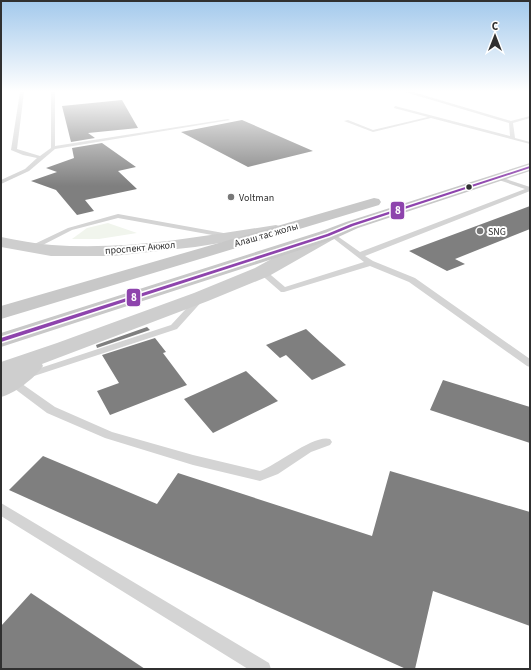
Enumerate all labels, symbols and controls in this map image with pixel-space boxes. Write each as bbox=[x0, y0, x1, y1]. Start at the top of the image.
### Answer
north arrow bbox=[475, 16, 515, 56]
text: С bbox=[492, 19, 499, 34]
unlabelled marker bbox=[464, 182, 474, 192]
place label: Voltman bbox=[239, 191, 274, 205]
marker: Voltman bbox=[226, 192, 236, 202]
line badge: 8 bbox=[390, 201, 405, 220]
text: 8 bbox=[395, 203, 401, 218]
street label: Алаш тас жолы bbox=[233, 219, 300, 251]
place label: SNG bbox=[488, 225, 506, 239]
marker: SNG bbox=[475, 226, 485, 236]
street label: проспект Акжол bbox=[104, 238, 176, 258]
line badge: 8 bbox=[126, 288, 141, 307]
text: 8 bbox=[131, 290, 137, 305]

